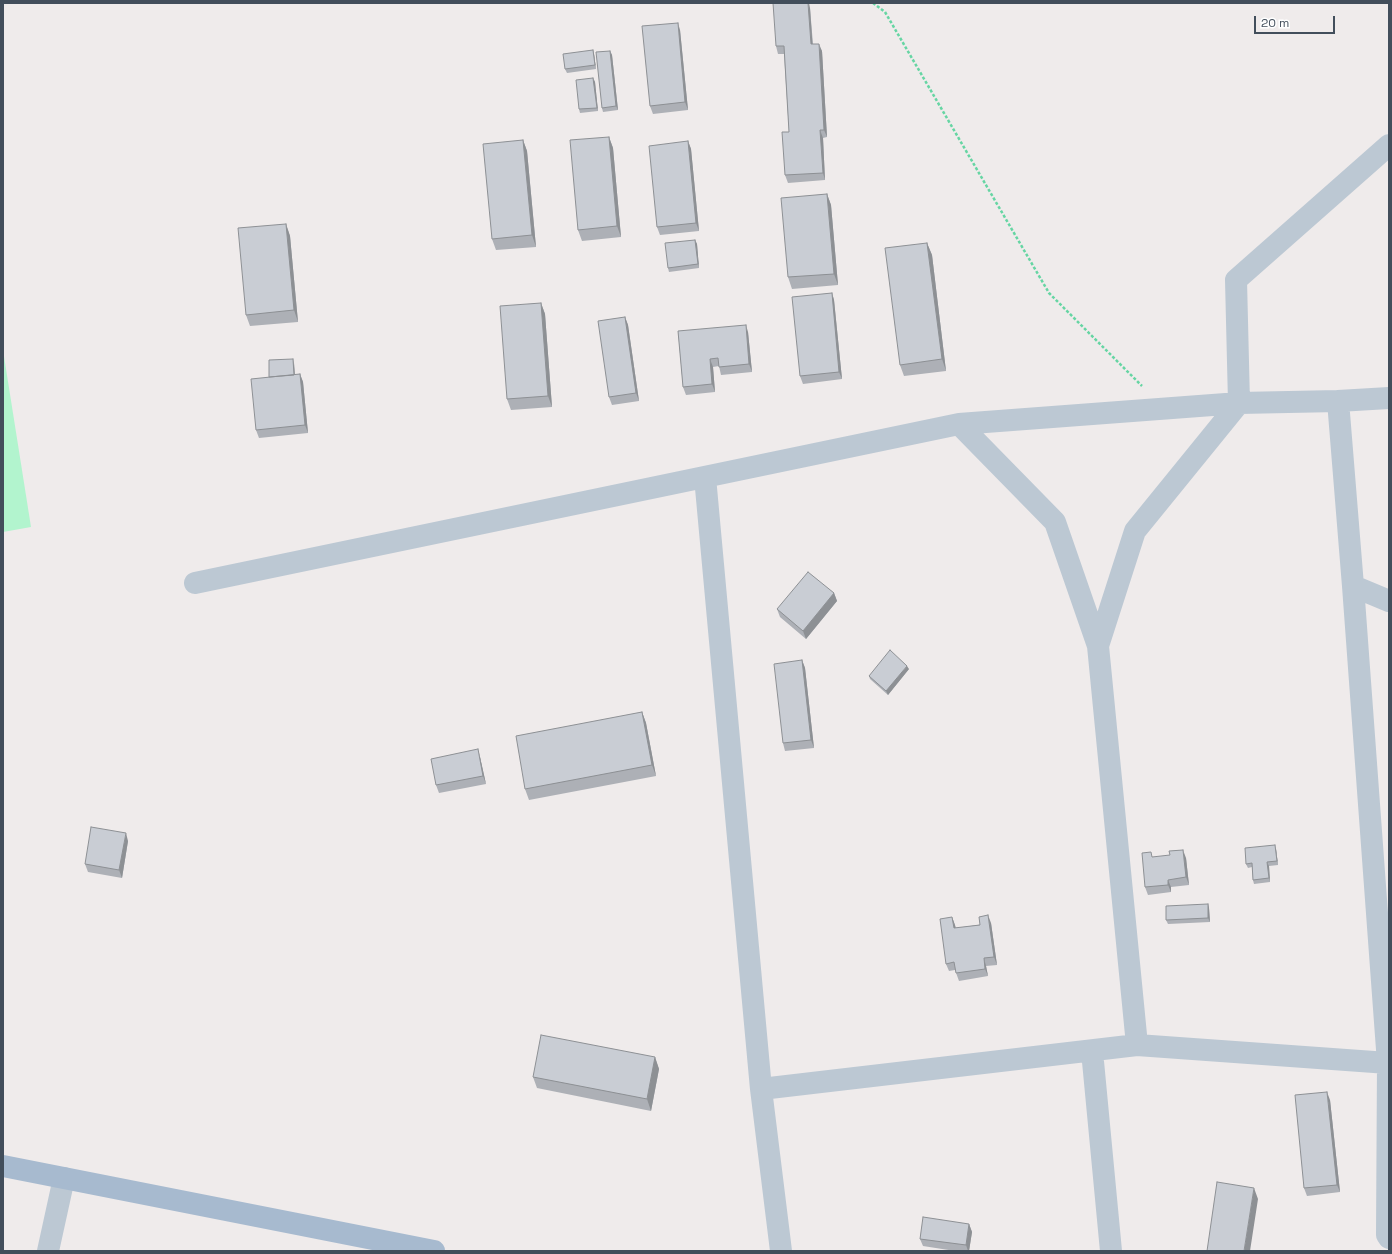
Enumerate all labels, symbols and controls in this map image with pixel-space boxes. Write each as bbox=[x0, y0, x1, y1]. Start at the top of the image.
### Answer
scale bar bbox=[1256, 8, 1337, 34]
text: 20 m bbox=[1261, 15, 1289, 31]

